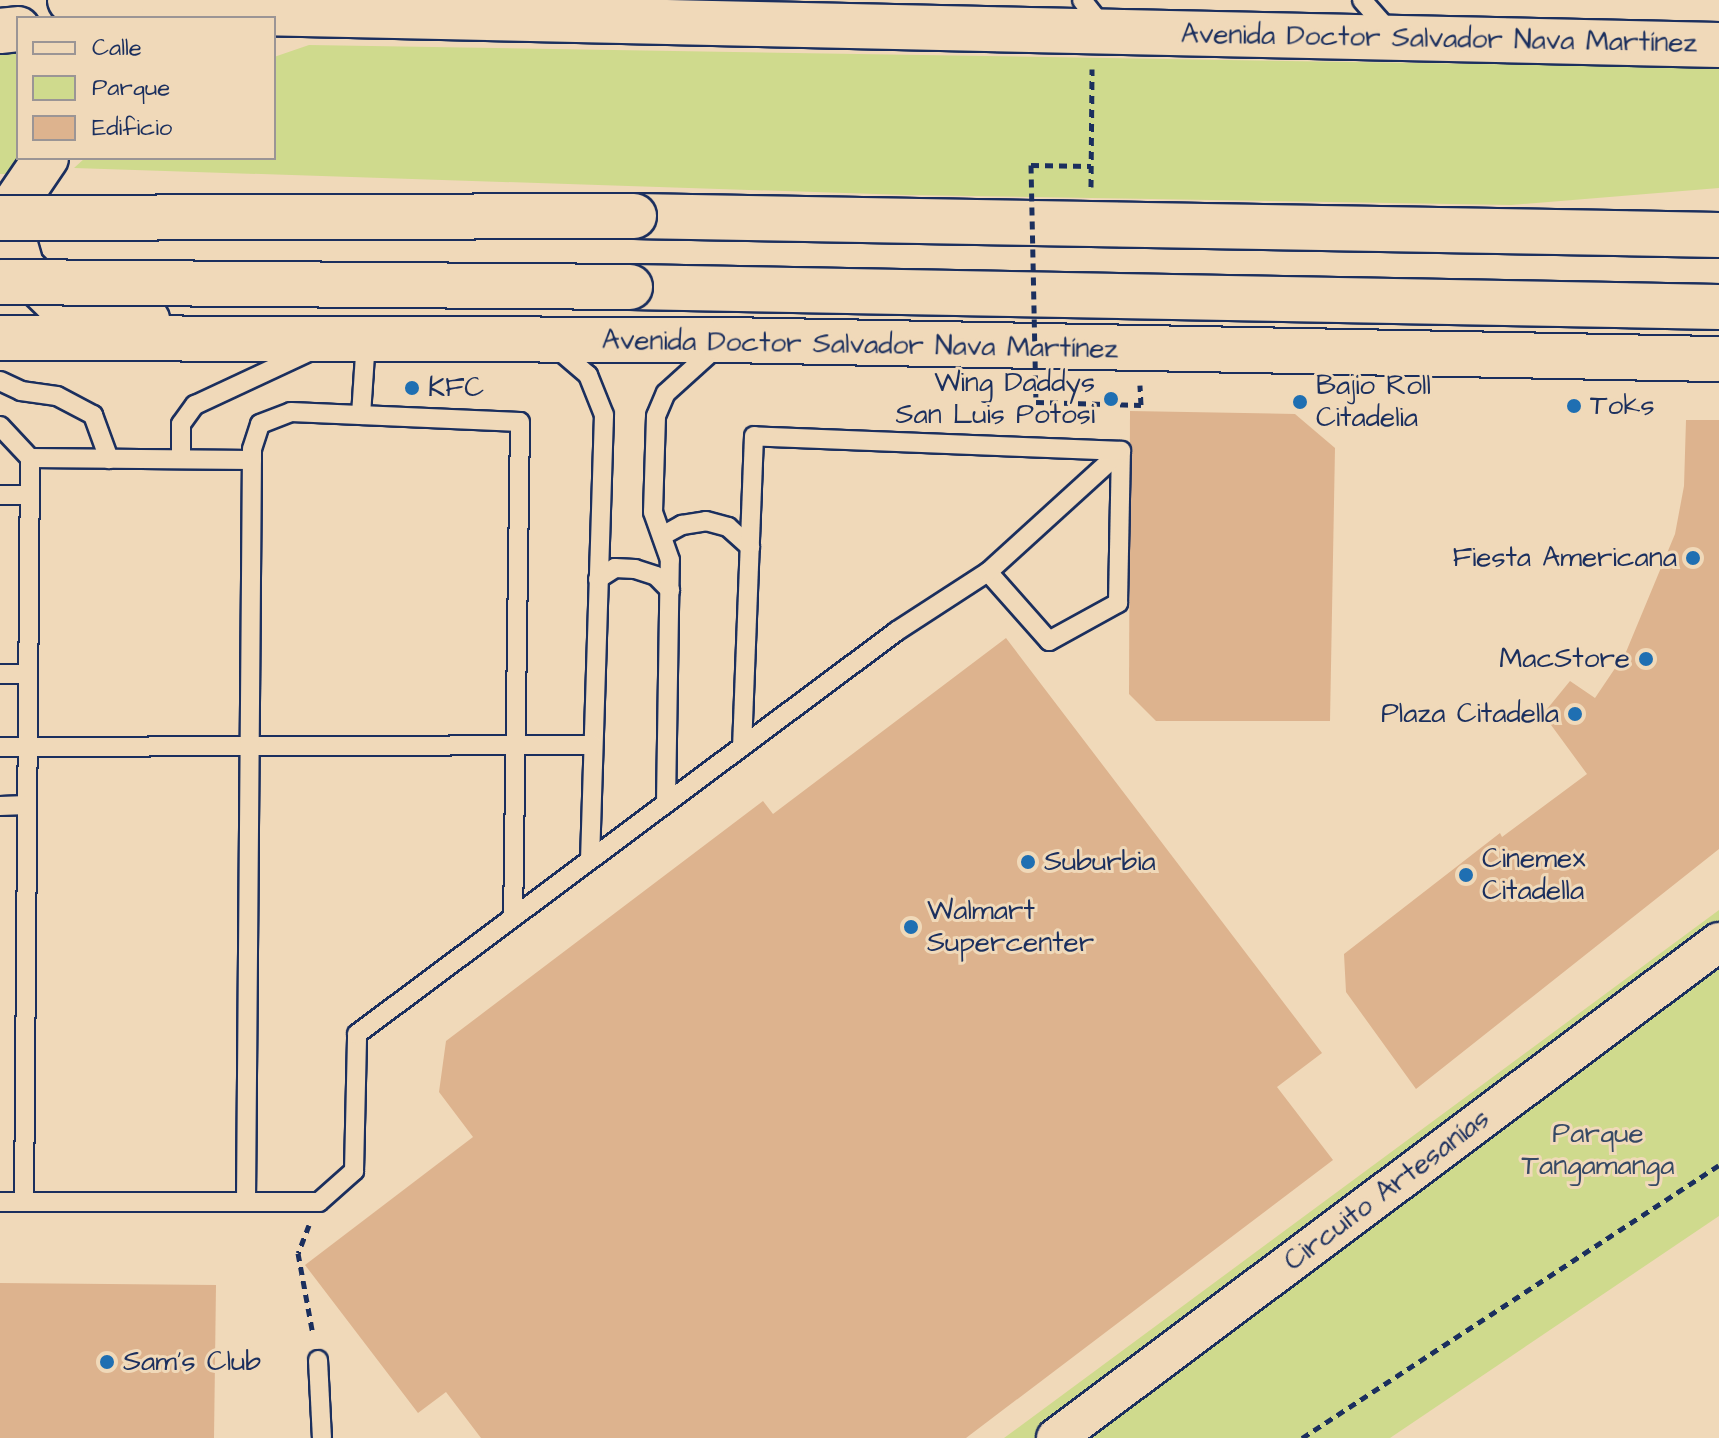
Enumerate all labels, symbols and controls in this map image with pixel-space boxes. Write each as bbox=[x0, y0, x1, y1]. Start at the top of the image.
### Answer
legend bbox=[16, 16, 276, 160]
street label: Avenida Doctor Salvador Nava Martínez bbox=[1181, 18, 1697, 60]
text: Calle bbox=[92, 31, 142, 65]
text: Parque bbox=[92, 71, 170, 105]
text: Edificio bbox=[92, 111, 172, 145]
street label: Avenida Doctor Salvador Nava Martínez bbox=[602, 324, 1118, 366]
place label: Wing Daddys San Luis Potosi bbox=[895, 366, 1095, 432]
place label: Bajio Roll Citadelia bbox=[1316, 369, 1431, 435]
place label: KFC bbox=[428, 371, 484, 405]
marker: KFC bbox=[403, 379, 421, 397]
place label: Toks bbox=[1590, 389, 1654, 423]
marker: Wing Daddys San Luis Potosi bbox=[1102, 390, 1120, 408]
marker: Bajio Roll Citadelia bbox=[1291, 393, 1309, 411]
marker: Toks bbox=[1565, 397, 1583, 415]
place label: Fiesta Americana bbox=[1453, 541, 1677, 575]
marker: Fiesta Americana bbox=[1684, 549, 1702, 567]
place label: MacStore bbox=[1499, 642, 1630, 676]
marker: MacStore bbox=[1637, 650, 1655, 668]
place label: Plaza Citadella bbox=[1381, 697, 1559, 731]
marker: Plaza Citadella bbox=[1566, 705, 1584, 723]
place label: Cinemex Citadella bbox=[1482, 842, 1585, 908]
place label: Suburbia bbox=[1044, 845, 1156, 879]
marker: Suburbia bbox=[1019, 853, 1037, 871]
marker: Cinemex Citadella bbox=[1457, 866, 1475, 884]
place label: Walmart Supercenter bbox=[927, 894, 1094, 960]
marker: Walmart Supercenter bbox=[902, 918, 920, 936]
street label: Circuito Artesanías bbox=[1278, 1102, 1496, 1278]
park label: Parque Tangamanga bbox=[1521, 1117, 1675, 1183]
place label: Sam's Club bbox=[123, 1345, 261, 1379]
marker: Sam's Club bbox=[98, 1353, 116, 1371]

